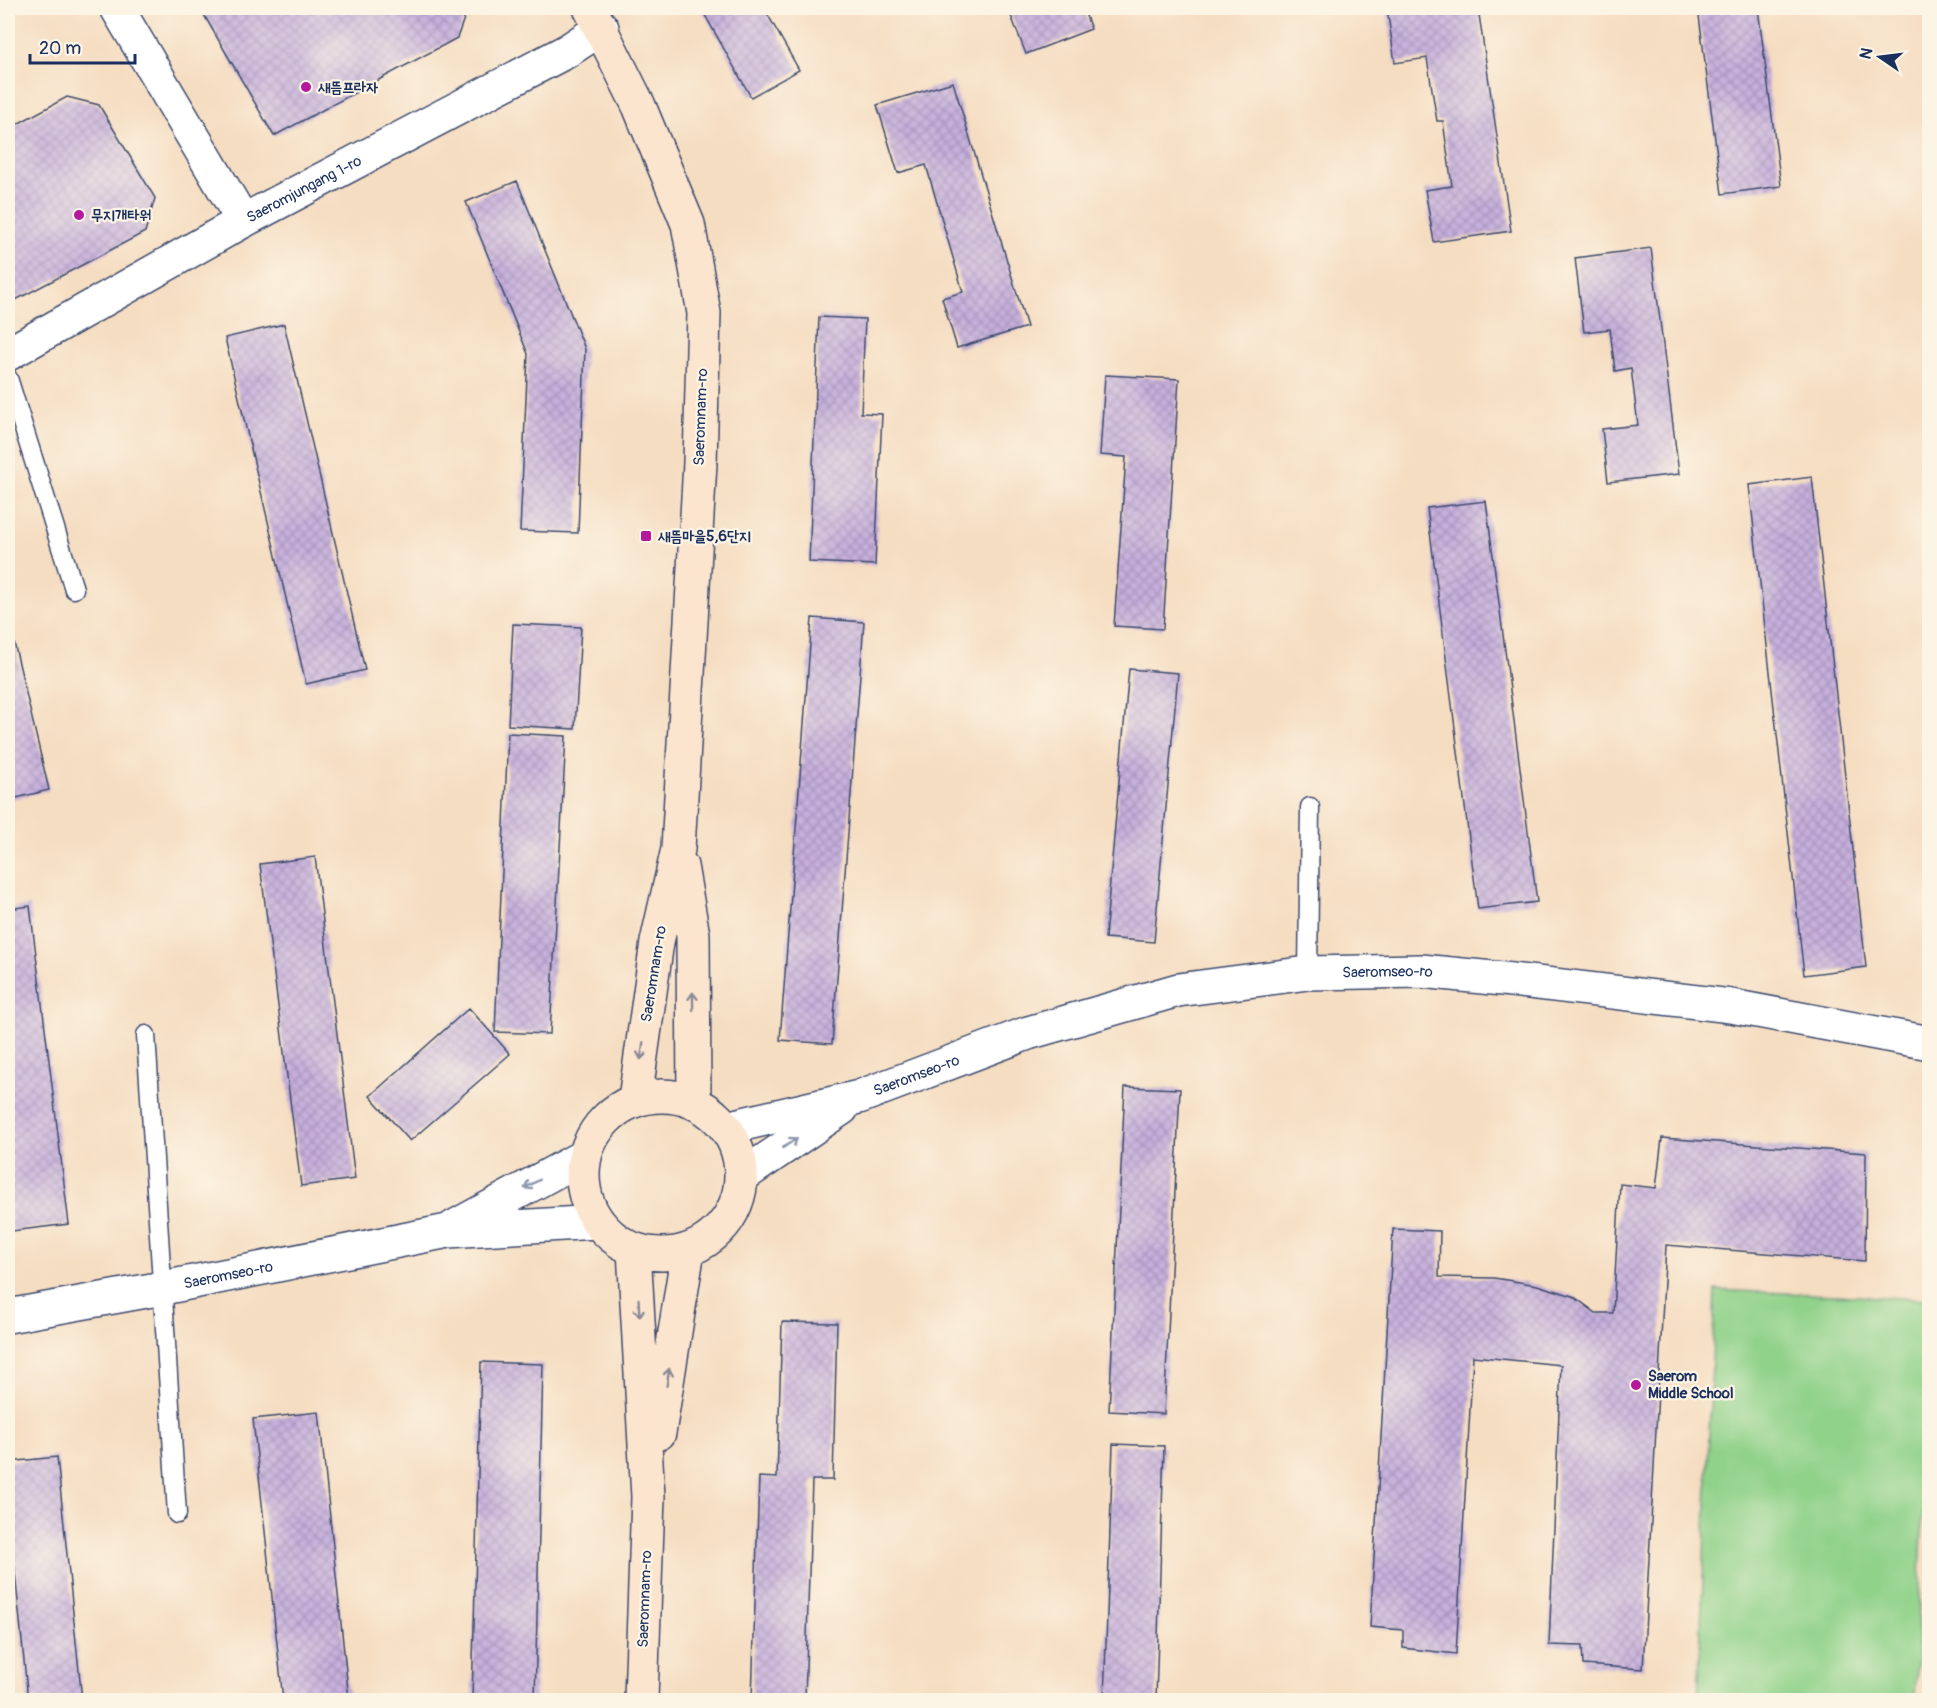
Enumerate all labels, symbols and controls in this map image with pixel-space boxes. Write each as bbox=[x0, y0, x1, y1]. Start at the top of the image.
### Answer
scale bar bbox=[30, 27, 135, 65]
north arrow bbox=[1850, 27, 1910, 87]
text: 20 m bbox=[39, 37, 81, 60]
text: N bbox=[1855, 46, 1877, 61]
place label: 새뜸프라자 bbox=[317, 78, 378, 97]
marker: 새뜸프라자 bbox=[299, 80, 313, 94]
street label: Saeromjungang 1-ro bbox=[243, 151, 365, 227]
place label: 무지개타워 bbox=[91, 206, 151, 225]
marker: 무지개타워 bbox=[72, 208, 86, 222]
street label: Saeromnam-ro bbox=[690, 368, 712, 466]
place label: 새뜸마을5,6단지 bbox=[657, 527, 751, 546]
marker: 새뜸마을5,6단지 bbox=[639, 529, 653, 543]
street label: Saeromnam-ro bbox=[637, 924, 671, 1024]
street label: Saeromseo-ro bbox=[1342, 961, 1434, 982]
one-way arrow bbox=[687, 992, 699, 1012]
one-way arrow bbox=[636, 1041, 647, 1061]
street label: Saeromseo-ro bbox=[871, 1050, 962, 1100]
one-way arrow bbox=[781, 1137, 798, 1149]
one-way arrow bbox=[524, 1179, 542, 1190]
street label: Saeromseo-ro bbox=[182, 1257, 275, 1293]
one-way arrow bbox=[633, 1297, 644, 1317]
place label: Saerom Middle School bbox=[1648, 1367, 1733, 1403]
one-way arrow bbox=[662, 1368, 673, 1387]
marker: Saerom Middle School bbox=[1629, 1378, 1643, 1392]
street label: Saeromnam-ro bbox=[634, 1550, 656, 1648]

